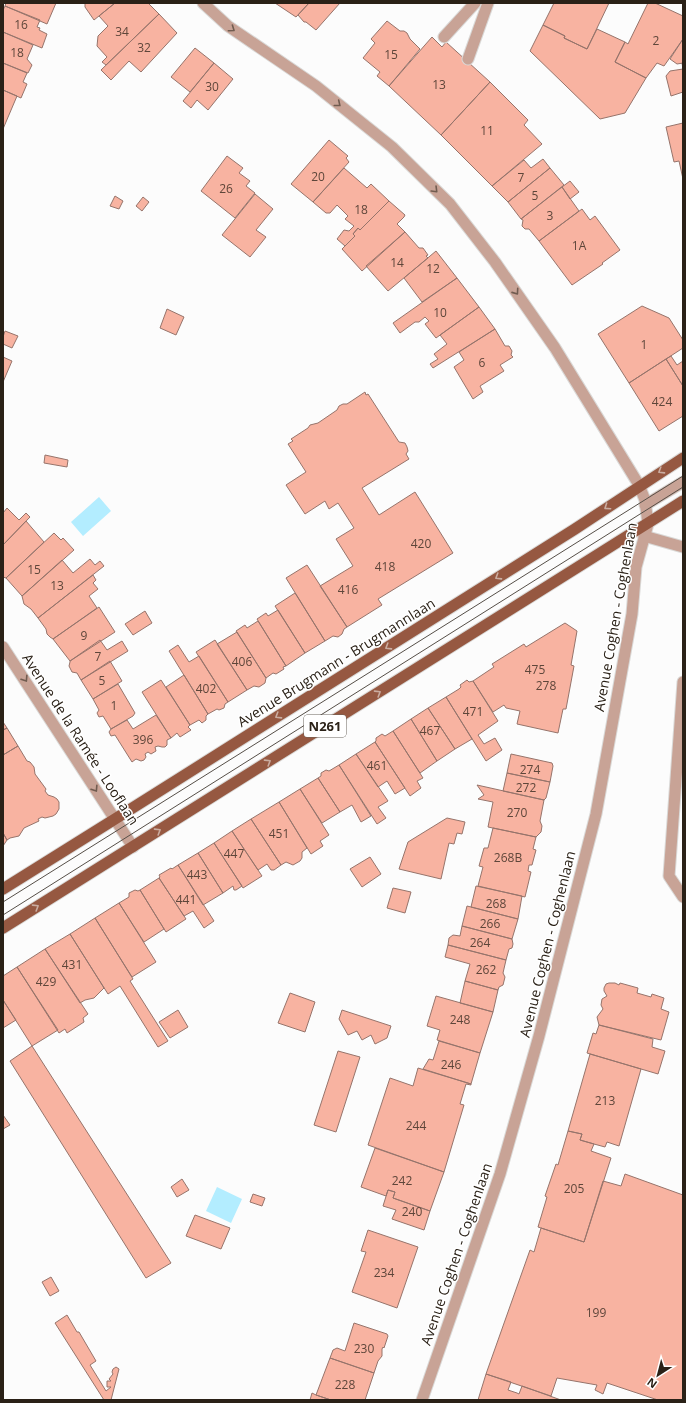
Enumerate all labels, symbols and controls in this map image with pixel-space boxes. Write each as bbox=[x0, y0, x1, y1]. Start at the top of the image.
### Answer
house number: 16 bbox=[14, 16, 28, 33]
house number: 34 bbox=[115, 23, 129, 40]
one-way arrow bbox=[228, 24, 235, 32]
house number: 2 bbox=[653, 32, 660, 49]
house number: 32 bbox=[137, 39, 151, 56]
house number: 18 bbox=[10, 44, 24, 61]
house number: 15 bbox=[384, 46, 398, 63]
house number: 13 bbox=[432, 76, 446, 93]
house number: 30 bbox=[205, 78, 219, 95]
one-way arrow bbox=[334, 99, 341, 106]
house number: 11 bbox=[480, 122, 494, 139]
house number: 20 bbox=[311, 168, 325, 185]
house number: 7 bbox=[518, 169, 525, 186]
house number: 26 bbox=[219, 180, 233, 197]
one-way arrow bbox=[430, 185, 438, 193]
house number: 5 bbox=[532, 187, 539, 204]
house number: 18 bbox=[354, 201, 368, 218]
house number: 3 bbox=[547, 207, 554, 224]
house number: 1A bbox=[572, 237, 587, 254]
house number: 14 bbox=[390, 254, 404, 271]
house number: 12 bbox=[426, 260, 440, 277]
one-way arrow bbox=[511, 287, 518, 294]
house number: 10 bbox=[433, 304, 447, 321]
house number: 1 bbox=[641, 336, 647, 353]
house number: 6 bbox=[479, 354, 486, 371]
house number: 424 bbox=[652, 393, 672, 410]
one-way arrow bbox=[658, 467, 665, 474]
one-way arrow bbox=[604, 502, 611, 510]
street label: Avenue Coghen - Coghenlaan bbox=[589, 521, 641, 713]
house number: 420 bbox=[411, 535, 431, 552]
house number: 418 bbox=[375, 558, 395, 575]
house number: 15 bbox=[27, 561, 41, 578]
one-way arrow bbox=[495, 573, 502, 580]
house number: 13 bbox=[50, 577, 64, 594]
house number: 416 bbox=[338, 581, 358, 598]
street label: Avenue Brugmann - Brugmannlaan bbox=[234, 593, 438, 731]
house number: 9 bbox=[81, 627, 88, 644]
one-way arrow bbox=[385, 642, 392, 650]
house number: 7 bbox=[95, 648, 102, 665]
street label: Avenue de la Ramée - Looflaan bbox=[18, 650, 144, 828]
house number: 406 bbox=[232, 653, 252, 670]
house number: 475 bbox=[525, 661, 545, 678]
house number: 5 bbox=[99, 672, 106, 689]
one-way arrow bbox=[20, 675, 27, 682]
house number: 278 bbox=[536, 677, 556, 694]
house number: 402 bbox=[196, 680, 216, 697]
one-way arrow bbox=[374, 691, 381, 698]
house number: 1 bbox=[111, 697, 117, 714]
house number: 471 bbox=[463, 703, 483, 720]
one-way arrow bbox=[275, 711, 282, 719]
road number: N261 bbox=[304, 715, 346, 737]
house number: 467 bbox=[420, 722, 440, 739]
house number: 396 bbox=[133, 731, 153, 748]
house number: 461 bbox=[367, 757, 387, 774]
one-way arrow bbox=[264, 759, 271, 767]
house number: 274 bbox=[520, 761, 540, 778]
house number: 272 bbox=[516, 779, 536, 796]
one-way arrow bbox=[91, 784, 98, 791]
house number: 270 bbox=[507, 804, 527, 821]
house number: 451 bbox=[269, 825, 289, 842]
one-way arrow bbox=[154, 828, 161, 836]
house number: 447 bbox=[224, 845, 244, 862]
house number: 268B bbox=[494, 849, 522, 866]
street label: Avenue Coghen - Coghenlaan bbox=[515, 849, 579, 1039]
house number: 443 bbox=[187, 866, 207, 883]
house number: 441 bbox=[176, 891, 196, 908]
house number: 268 bbox=[486, 895, 506, 912]
one-way arrow bbox=[32, 905, 39, 912]
house number: 266 bbox=[480, 915, 500, 932]
house number: 264 bbox=[470, 934, 490, 951]
house number: 431 bbox=[62, 956, 82, 973]
house number: 262 bbox=[476, 961, 496, 978]
house number: 429 bbox=[36, 973, 56, 990]
house number: 248 bbox=[450, 1011, 470, 1028]
house number: 246 bbox=[441, 1056, 461, 1073]
house number: 213 bbox=[595, 1092, 615, 1109]
house number: 244 bbox=[406, 1117, 426, 1134]
street label: Avenue Coghen - Coghenlaan bbox=[416, 1160, 496, 1348]
house number: 242 bbox=[392, 1172, 412, 1189]
house number: 205 bbox=[564, 1180, 584, 1197]
house number: 240 bbox=[402, 1203, 422, 1220]
house number: 234 bbox=[374, 1264, 394, 1281]
house number: 199 bbox=[586, 1304, 606, 1321]
house number: 230 bbox=[354, 1340, 374, 1357]
north arrow bbox=[638, 1355, 678, 1395]
text: N bbox=[644, 1375, 660, 1392]
house number: 228 bbox=[335, 1376, 355, 1393]

